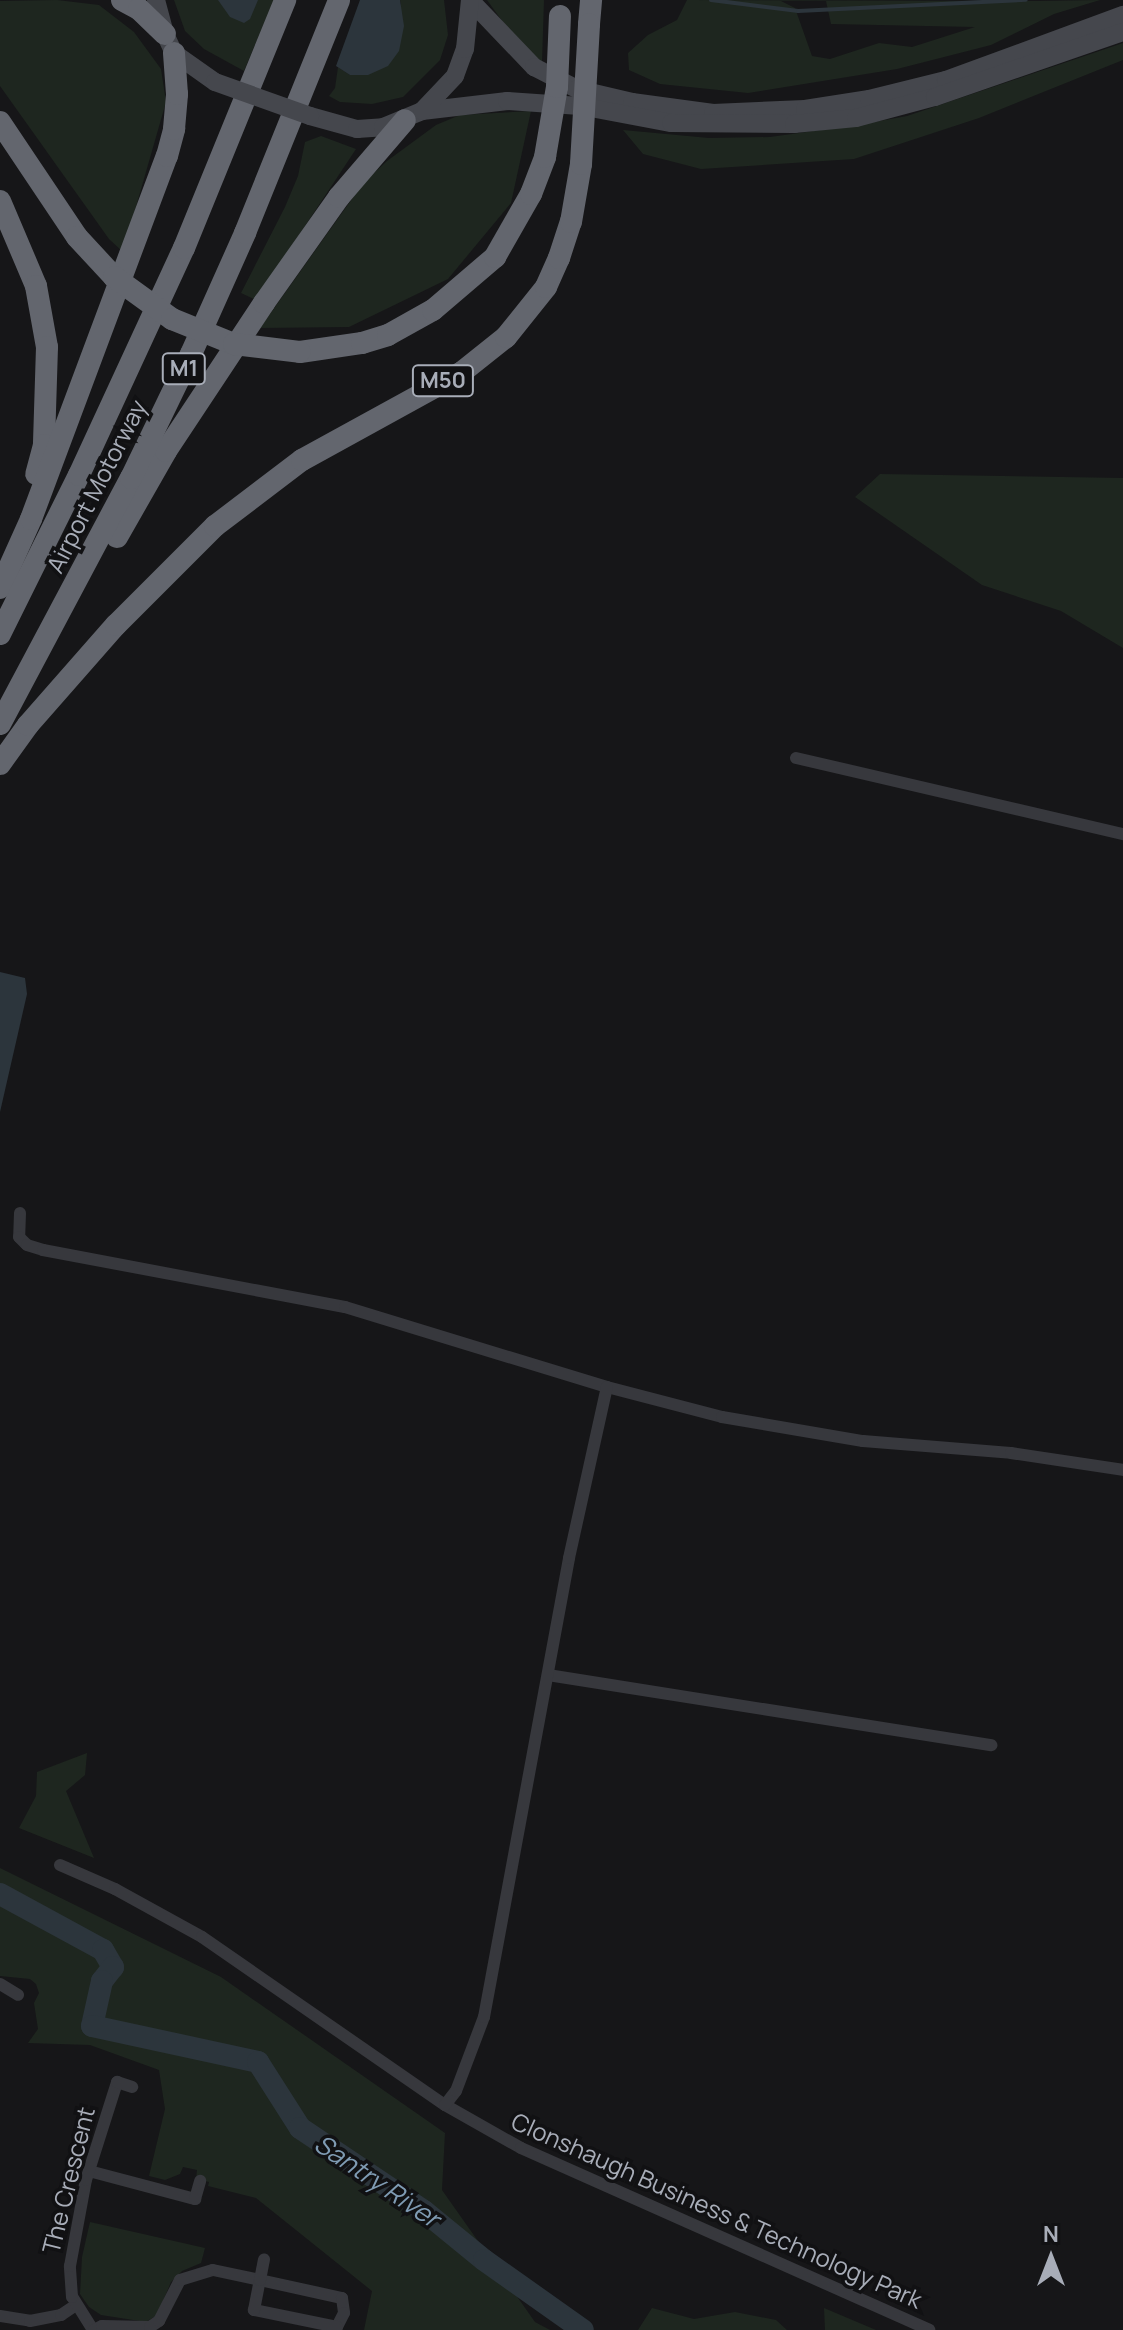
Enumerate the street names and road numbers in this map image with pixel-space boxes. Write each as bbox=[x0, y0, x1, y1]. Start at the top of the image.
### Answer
road number: M1 bbox=[160, 351, 208, 387]
road number: M50 bbox=[411, 363, 475, 399]
street label: Airport Motorway bbox=[40, 395, 152, 577]
street label: The Crescent bbox=[36, 2104, 100, 2256]
street label: Clonshaugh Business & Technology Park bbox=[507, 2106, 927, 2314]

